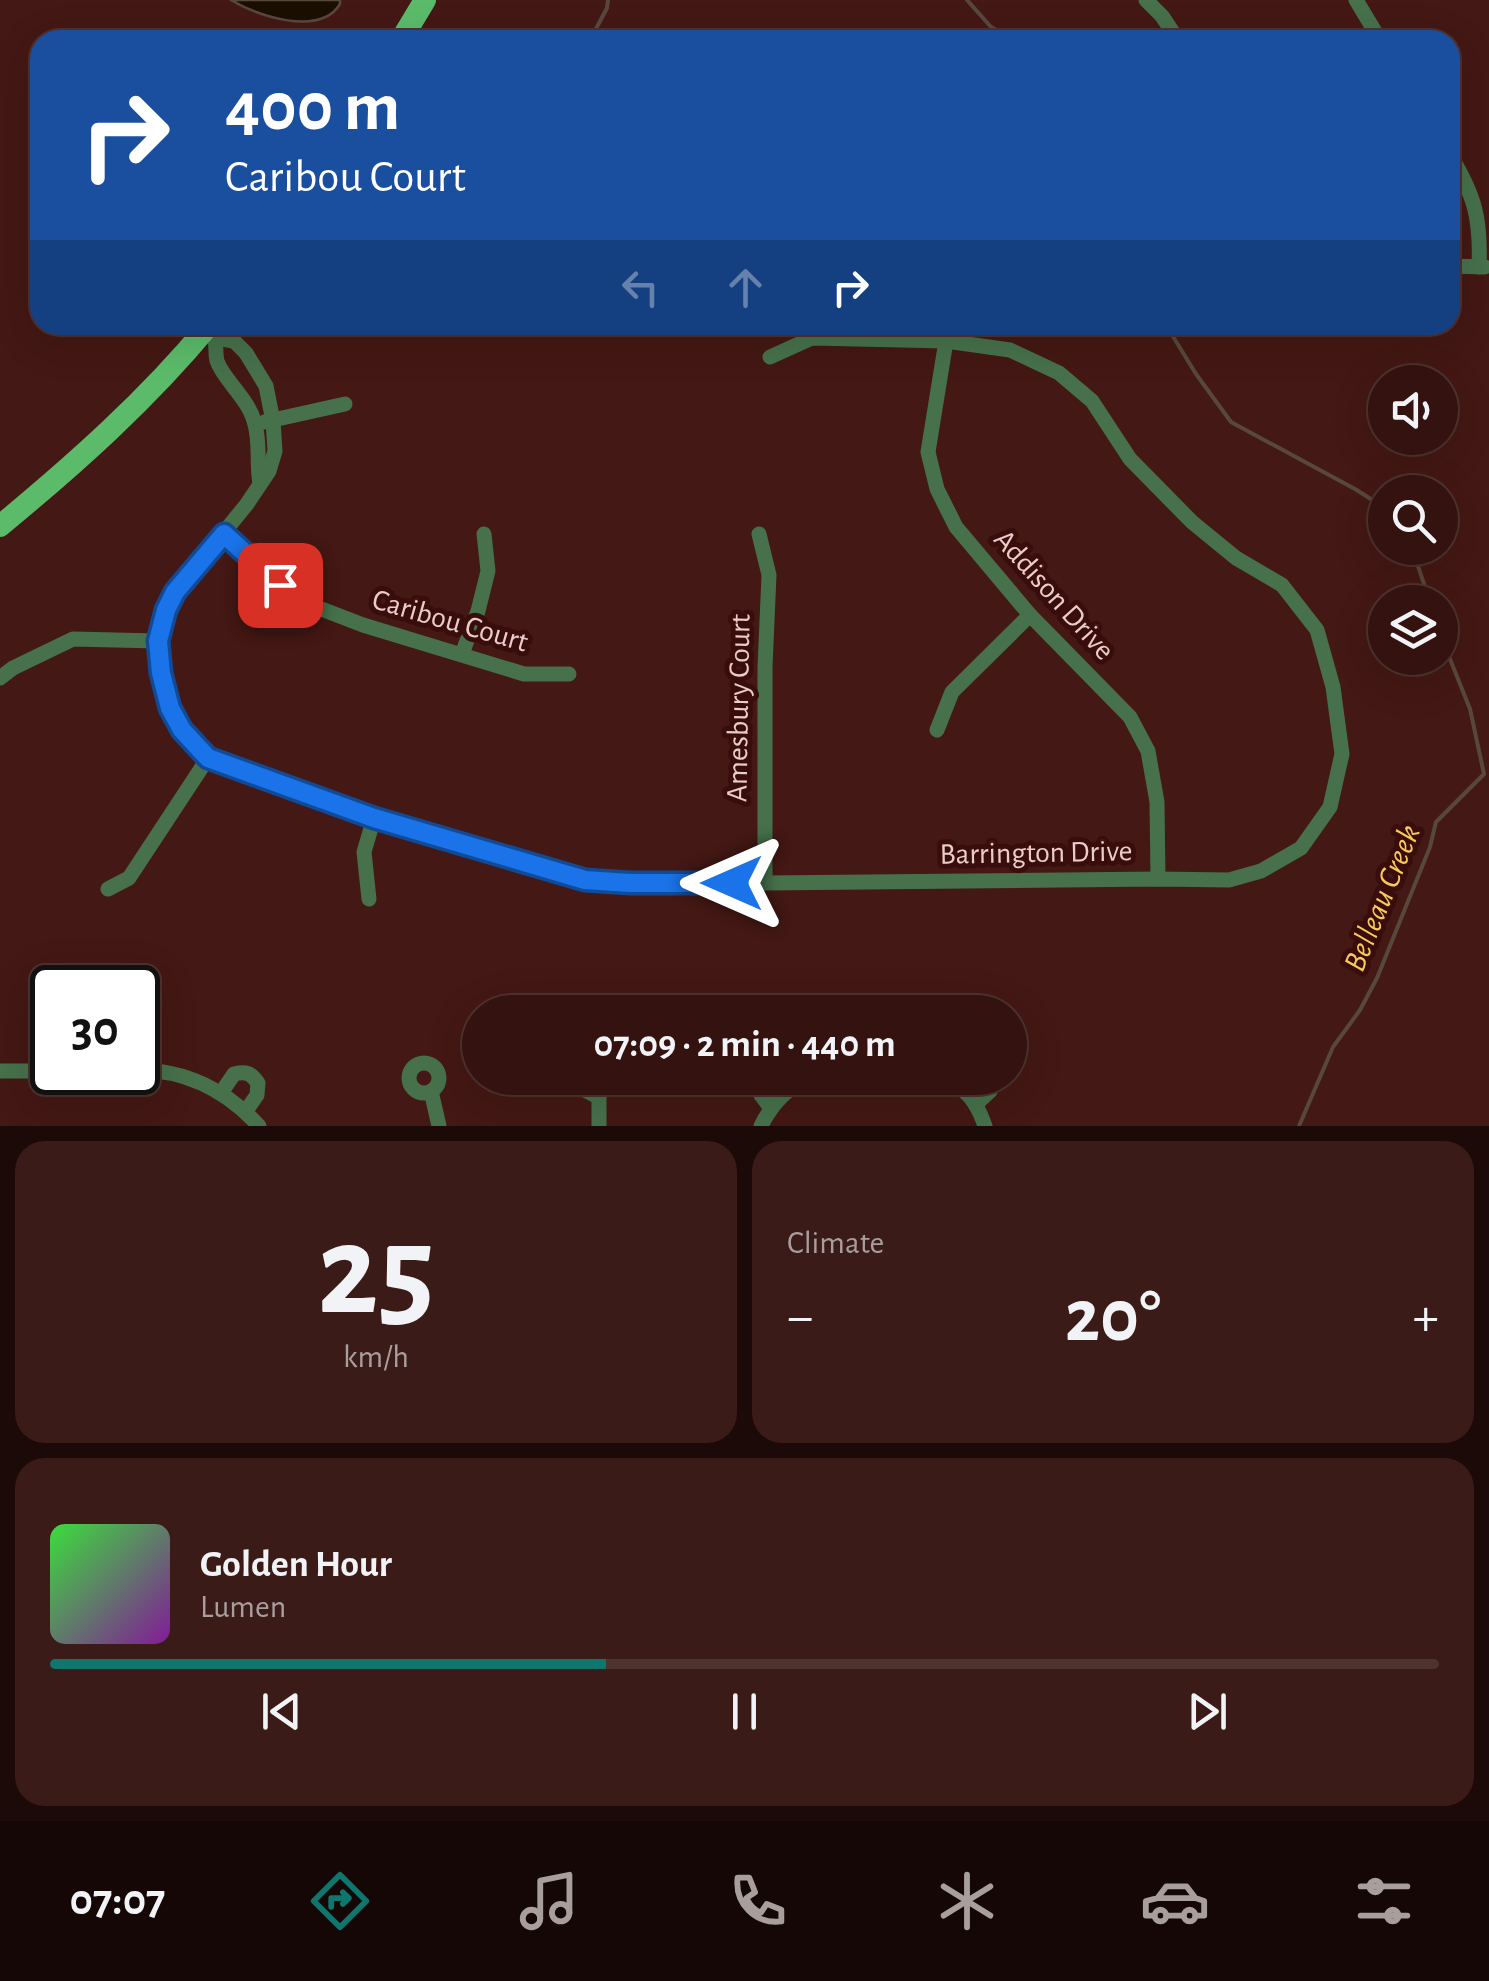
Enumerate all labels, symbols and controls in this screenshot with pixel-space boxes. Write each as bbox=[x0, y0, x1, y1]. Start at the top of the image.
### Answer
icon: right bbox=[60, 70, 190, 200]
text: 400 m bbox=[225, 73, 400, 143]
text: Caribou Court bbox=[225, 155, 466, 200]
icon: left bbox=[613, 260, 668, 315]
icon: ahead bbox=[718, 260, 773, 315]
icon: right bbox=[823, 260, 878, 315]
map controls bbox=[1368, 365, 1458, 675]
button: sound bbox=[1368, 365, 1458, 455]
button: search bbox=[1368, 475, 1458, 565]
street label: Addison Drive bbox=[988, 524, 1120, 666]
pin bbox=[238, 543, 323, 628]
icon: arrive bbox=[253, 558, 308, 613]
street label: Caribou Court bbox=[369, 584, 532, 658]
button: layers bbox=[1368, 585, 1458, 675]
street label: Amesbury Court bbox=[722, 613, 756, 802]
water label: Belleau Creek bbox=[1338, 820, 1426, 976]
position arrow bbox=[680, 831, 784, 935]
street label: Barrington Drive bbox=[939, 836, 1133, 870]
speed limit sign: 30 bbox=[30, 965, 160, 1095]
text: 07:09 · 2 min · 440 m bbox=[593, 1026, 896, 1064]
text: 25 bbox=[317, 1208, 435, 1338]
text: Climate bbox=[787, 1227, 884, 1259]
text: 20° bbox=[1065, 1280, 1161, 1355]
text: − bbox=[787, 1290, 813, 1345]
text: + bbox=[1413, 1290, 1439, 1345]
text: km/h bbox=[343, 1341, 409, 1373]
text: Golden Hour bbox=[200, 1546, 392, 1584]
text: Lumen bbox=[200, 1591, 286, 1623]
icon: previous bbox=[254, 1684, 309, 1739]
icon: pause bbox=[717, 1684, 772, 1739]
icon: next bbox=[1180, 1684, 1235, 1739]
icon: directions bbox=[305, 1866, 375, 1936]
icon: music bbox=[514, 1866, 584, 1936]
icon: phone bbox=[723, 1866, 793, 1936]
icon: climate bbox=[932, 1866, 1002, 1936]
icon: car bbox=[1140, 1866, 1210, 1936]
icon: filters bbox=[1349, 1866, 1419, 1936]
text: 07:07 bbox=[69, 1878, 166, 1923]

